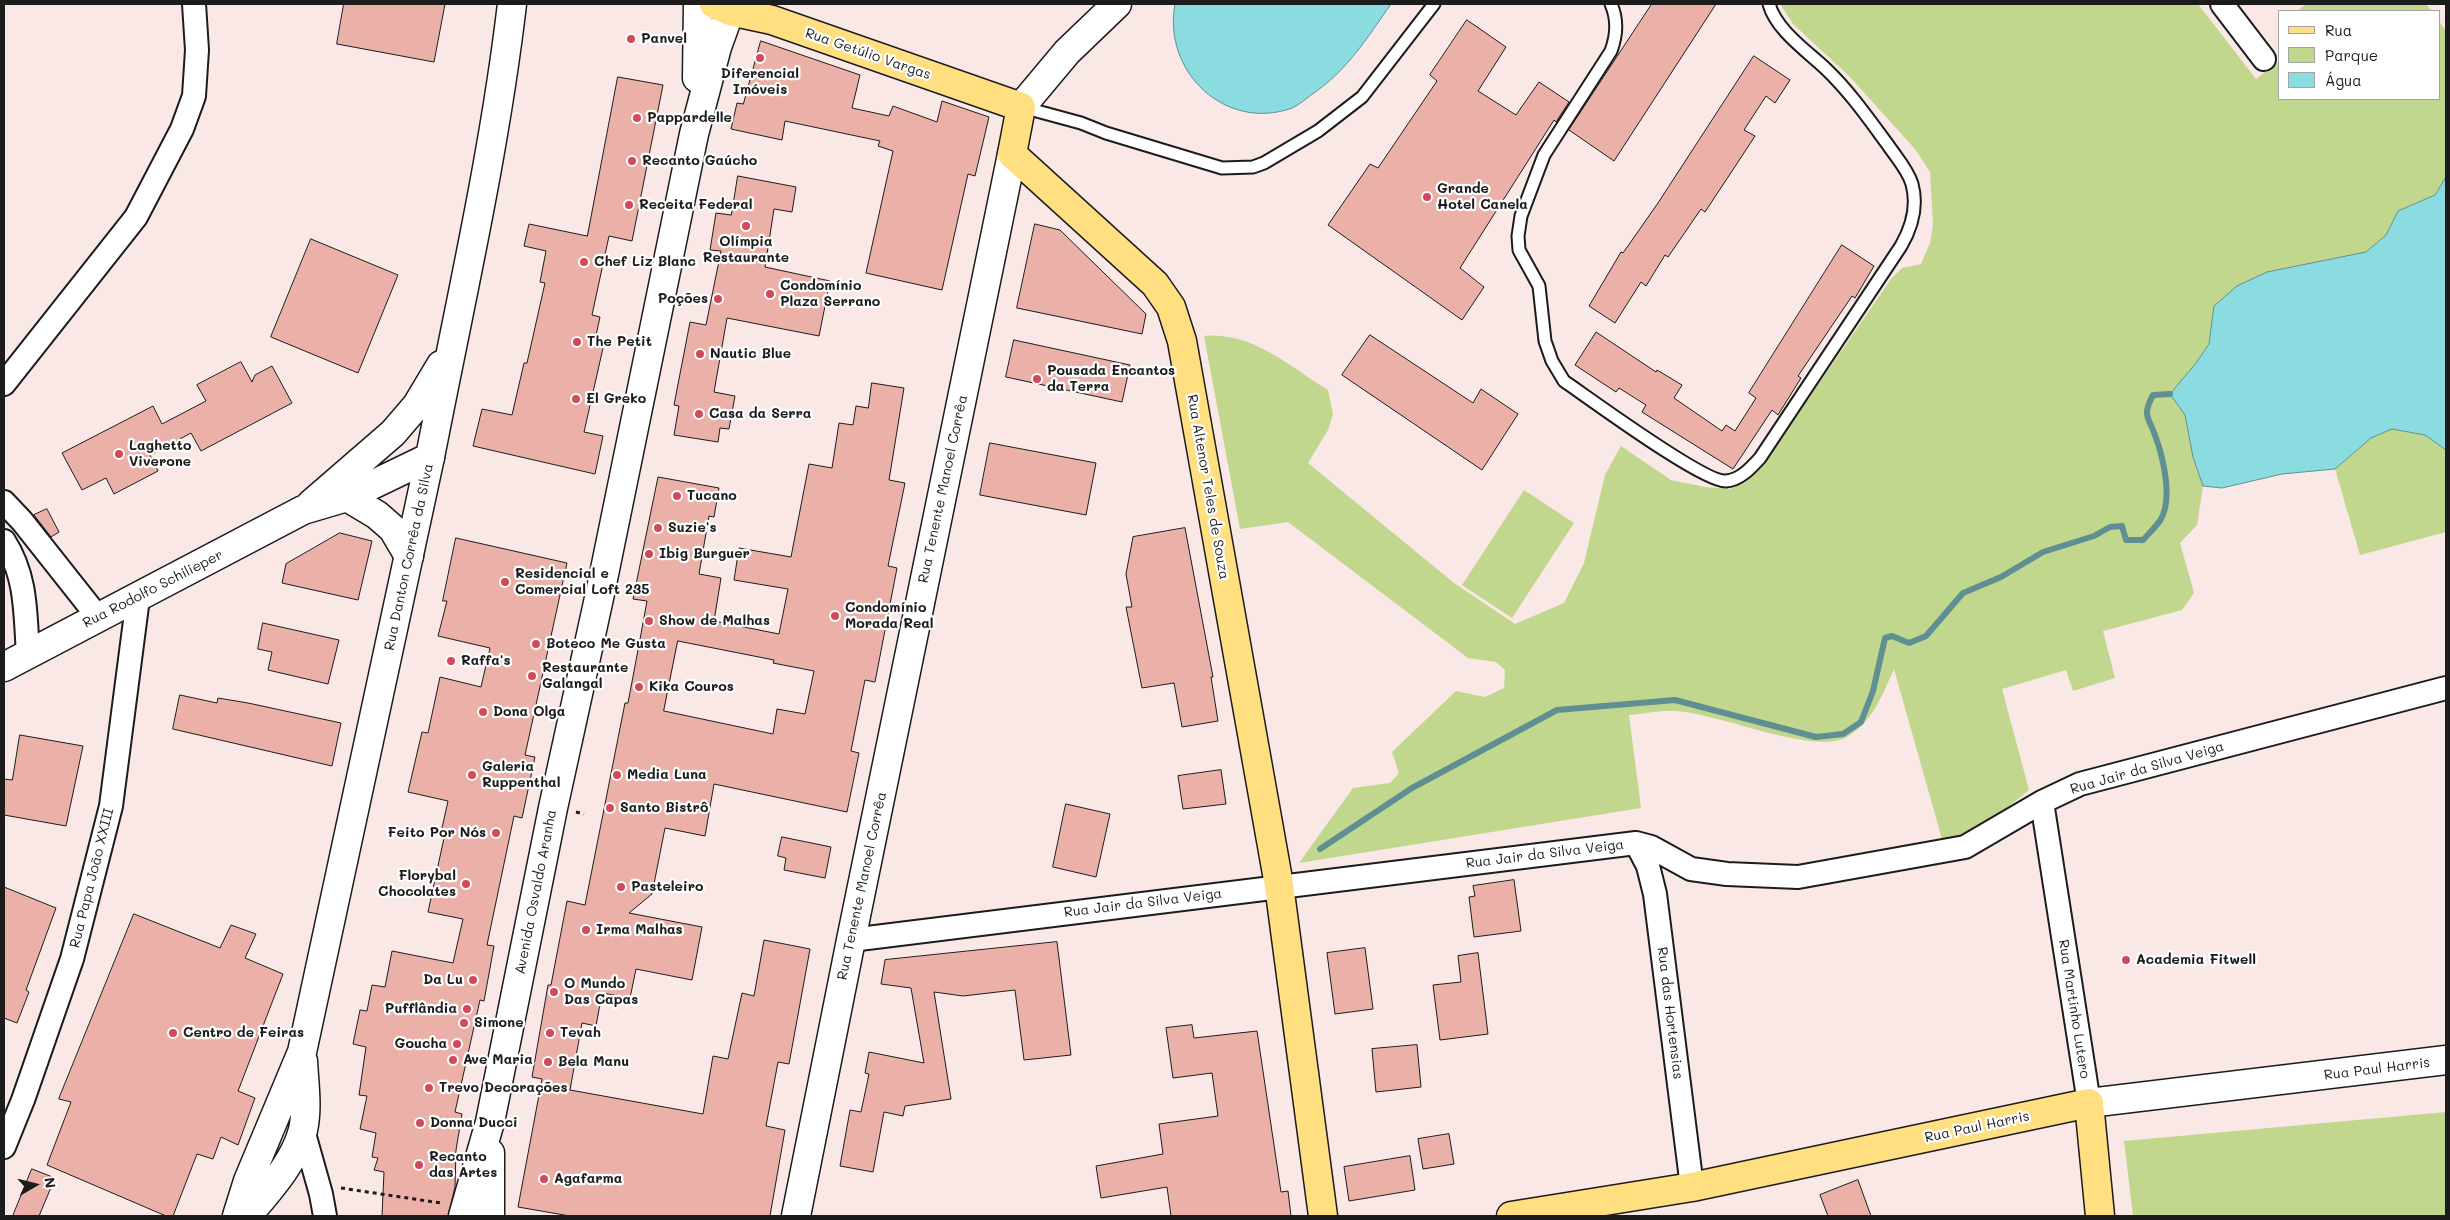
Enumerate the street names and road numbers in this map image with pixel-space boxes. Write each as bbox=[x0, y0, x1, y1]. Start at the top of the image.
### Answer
street label: Rua Getúlio Vargas bbox=[803, 25, 933, 83]
street label: Rua Tenente Manoel Corrêa bbox=[915, 393, 971, 585]
street label: Rua Altenor Teles de Souza bbox=[1183, 393, 1233, 581]
street label: Rua Danton Corrêa da Silva bbox=[381, 462, 437, 652]
street label: Rua Rodolfo Schilieper bbox=[80, 546, 226, 632]
street label: Rua Jair da Silva Veiga bbox=[2068, 738, 2226, 798]
street label: Rua Tenente Manoel Corrêa bbox=[834, 790, 890, 982]
street label: Rua Papa João XXIII bbox=[67, 806, 117, 950]
street label: Avenida Osvaldo Aranha bbox=[512, 808, 560, 976]
street label: Rua Jair da Silva Veiga bbox=[1465, 836, 1625, 872]
street label: Rua Jair da Silva Veiga bbox=[1063, 885, 1223, 921]
street label: Rua Martinho Lutero bbox=[2055, 938, 2093, 1080]
street label: Rua das Hortensias bbox=[1654, 946, 1686, 1080]
street label: Rua Paul Harris bbox=[2323, 1054, 2431, 1084]
street label: Rua Paul Harris bbox=[1923, 1108, 2031, 1146]

